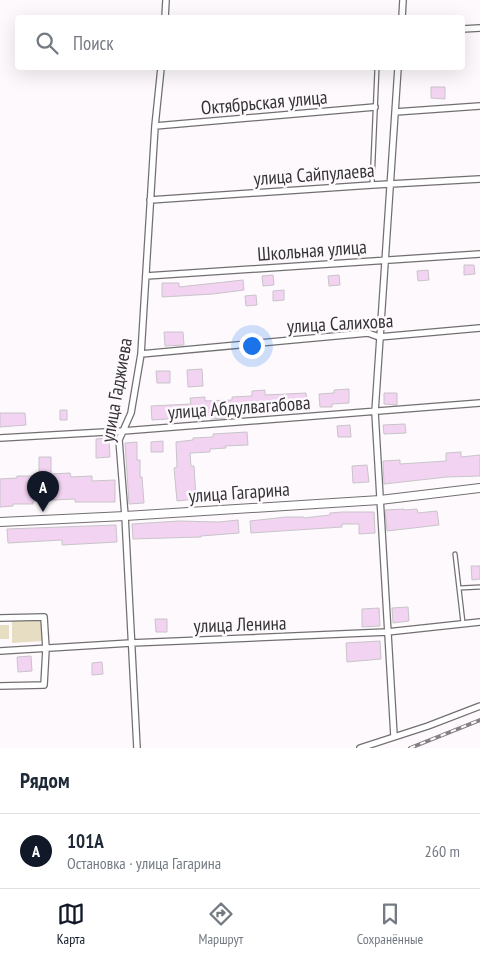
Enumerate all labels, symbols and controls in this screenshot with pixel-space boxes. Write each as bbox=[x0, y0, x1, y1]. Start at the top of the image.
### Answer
search box bbox=[15, 15, 465, 70]
icon: search bbox=[33, 29, 61, 57]
text: Поиск bbox=[73, 31, 114, 55]
street label: Октябрьская улица bbox=[200, 85, 328, 119]
street label: улица Сайпулаева bbox=[253, 158, 375, 190]
street label: Школьная улица bbox=[256, 234, 368, 266]
street label: улица Салихова bbox=[286, 308, 394, 338]
your location bbox=[239, 333, 265, 359]
street label: улица Гаджиева bbox=[95, 336, 137, 444]
street label: улица Абдулвагабова bbox=[167, 390, 311, 424]
pin: A bbox=[27, 471, 59, 512]
street label: улица Гагарина bbox=[188, 476, 290, 508]
street label: улица Ленина bbox=[193, 610, 287, 638]
text: Рядом bbox=[20, 767, 70, 794]
text: 101А bbox=[67, 829, 104, 853]
text: A bbox=[32, 841, 40, 861]
text: 260 m bbox=[425, 841, 460, 861]
text: Остановка · улица Гагарина bbox=[67, 853, 221, 873]
tab: Карта bbox=[57, 900, 85, 948]
tab: Маршрут bbox=[199, 900, 243, 948]
tab: Сохранённые bbox=[357, 900, 423, 948]

